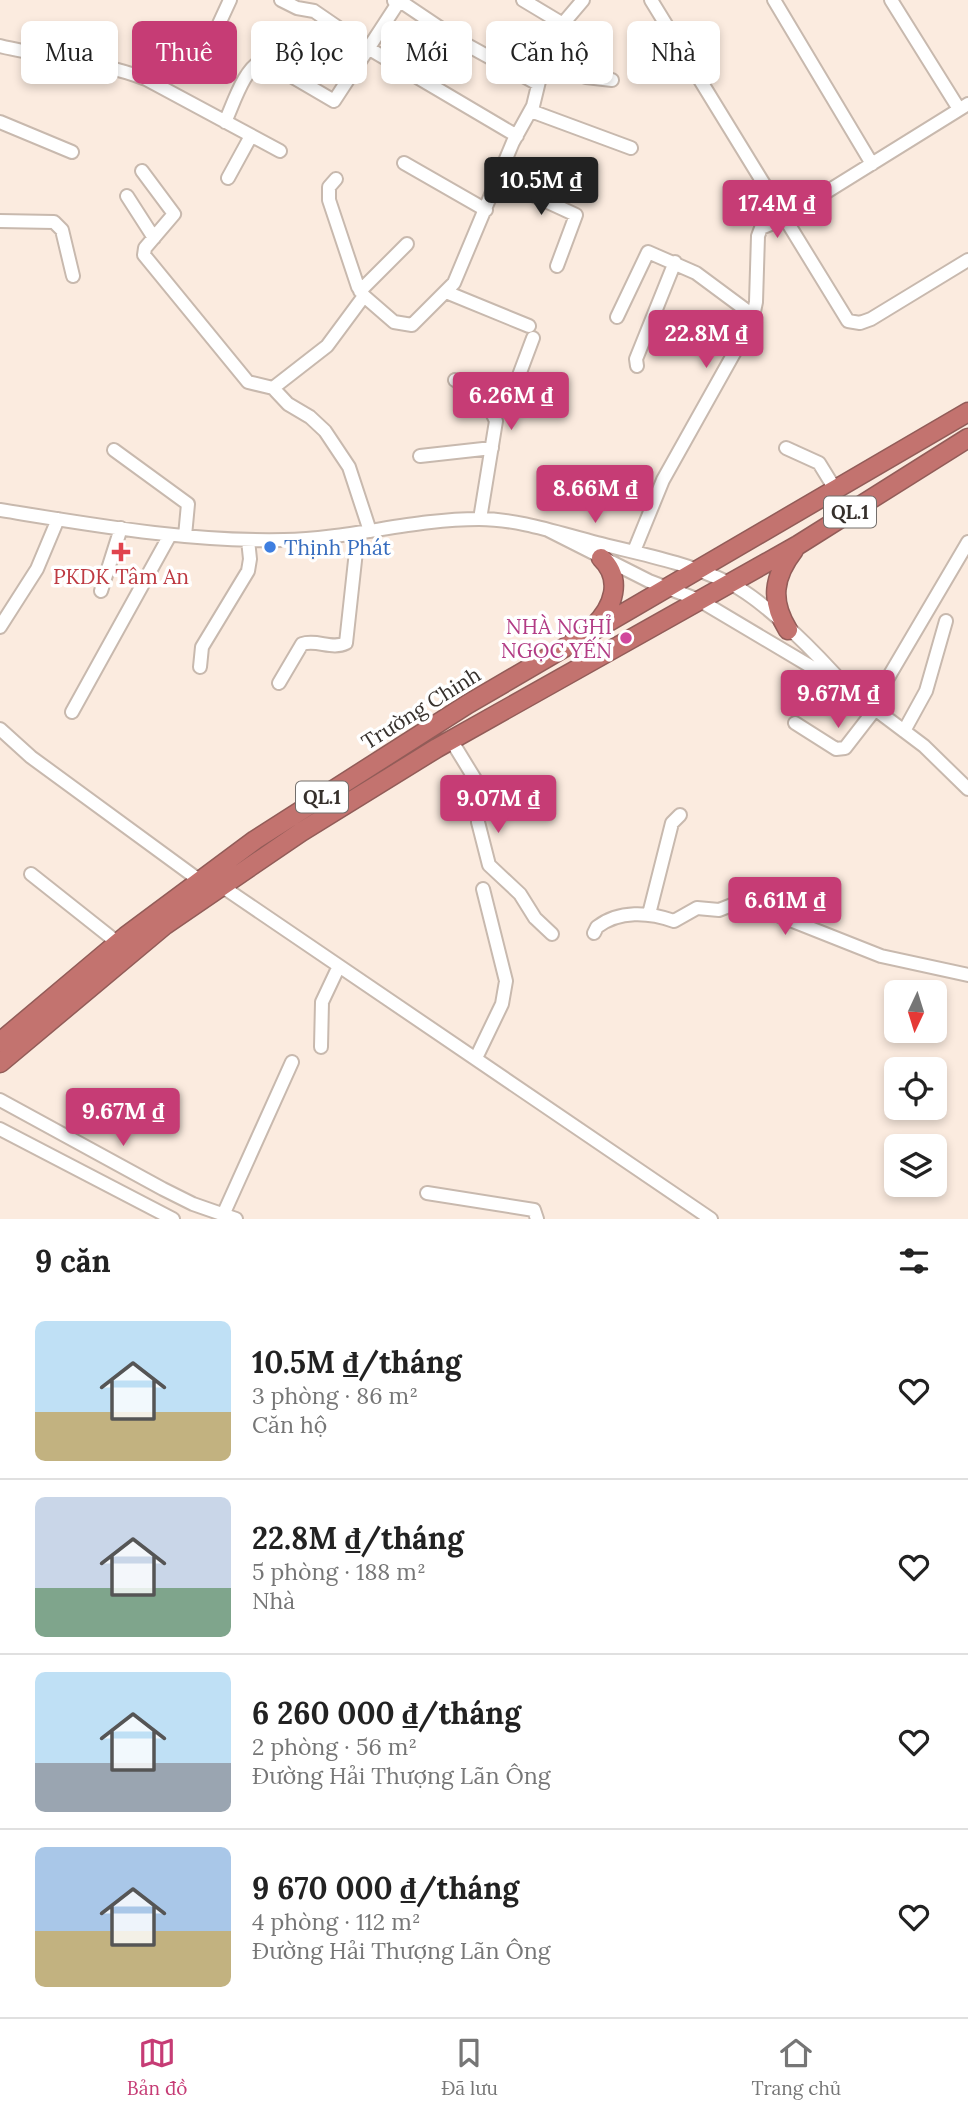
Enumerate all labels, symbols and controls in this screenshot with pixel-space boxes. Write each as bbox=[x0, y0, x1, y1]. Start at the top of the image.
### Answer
chip: Mua bbox=[21, 21, 118, 84]
chip: Thuê bbox=[132, 21, 237, 84]
chip: Bộ lọc bbox=[251, 21, 367, 84]
chip: Mới bbox=[381, 21, 472, 84]
chip: Căn hộ bbox=[486, 21, 613, 84]
chip: Nhà bbox=[627, 21, 720, 84]
pin: 10.5M ₫ bbox=[476, 158, 606, 217]
text: 10.5M ₫ bbox=[500, 165, 582, 194]
pin: 17.4M ₫ bbox=[712, 180, 842, 240]
text: 17.4M ₫ bbox=[739, 188, 815, 217]
pin: 22.8M ₫ bbox=[641, 310, 771, 370]
text: 22.8M ₫ bbox=[664, 318, 748, 347]
pin: 6.26M ₫ bbox=[446, 372, 576, 432]
text: 6.26M ₫ bbox=[469, 380, 553, 409]
pin: 8.66M ₫ bbox=[530, 466, 660, 525]
text: 8.66M ₫ bbox=[552, 473, 638, 502]
road number: QL.1 bbox=[824, 496, 876, 527]
place label: Thịnh Phát bbox=[284, 534, 392, 561]
marker: Thịnh Phát bbox=[262, 539, 278, 555]
marker: PKDK Tâm An bbox=[113, 544, 129, 560]
place label: PKDK Tâm An bbox=[53, 563, 189, 590]
place label: NHÀ NGHỈ NGỌC YẾN bbox=[501, 613, 612, 664]
marker: NHÀ NGHỈ NGỌC YẾN bbox=[618, 630, 634, 646]
street label: Trường Chinh bbox=[356, 661, 486, 755]
pin: 9.67M ₫ bbox=[773, 670, 903, 730]
text: 9.67M ₫ bbox=[797, 678, 879, 707]
pin: 9.07M ₫ bbox=[433, 776, 563, 835]
road number: QL.1 bbox=[296, 782, 348, 812]
text: 9.07M ₫ bbox=[456, 783, 540, 812]
pin: 6.61M ₫ bbox=[720, 878, 850, 937]
text: 6.61M ₫ bbox=[744, 885, 826, 914]
north arrow bbox=[884, 980, 947, 1043]
map controls bbox=[884, 980, 947, 1197]
button: locate bbox=[884, 1057, 947, 1120]
pin: 9.67M ₫ bbox=[58, 1088, 188, 1148]
text: 9.67M ₫ bbox=[82, 1096, 164, 1125]
button: layers bbox=[884, 1134, 947, 1197]
text: 9 căn bbox=[35, 1242, 111, 1280]
icon: filters bbox=[895, 1242, 933, 1280]
text: 10.5M ₫/tháng bbox=[252, 1343, 461, 1381]
icon: home bbox=[91, 1349, 175, 1433]
icon: heart bbox=[895, 1372, 933, 1410]
text: 3 phòng · 86 m² bbox=[252, 1381, 418, 1410]
text: Căn hộ bbox=[252, 1410, 327, 1439]
text: 22.8M ₫/tháng bbox=[252, 1519, 464, 1557]
icon: home bbox=[91, 1525, 175, 1609]
icon: heart bbox=[895, 1548, 933, 1586]
text: 5 phòng · 188 m² bbox=[252, 1557, 426, 1586]
text: Nhà bbox=[252, 1586, 295, 1615]
text: 6 260 000 ₫/tháng bbox=[252, 1694, 521, 1732]
icon: home bbox=[91, 1700, 175, 1784]
icon: heart bbox=[895, 1723, 933, 1761]
text: 2 phòng · 56 m² bbox=[252, 1732, 417, 1761]
text: Đường Hải Thượng Lãn Ông bbox=[252, 1761, 550, 1790]
text: 9 670 000 ₫/tháng bbox=[252, 1869, 519, 1907]
icon: home bbox=[91, 1875, 175, 1959]
icon: heart bbox=[895, 1898, 933, 1936]
text: 4 phòng · 112 m² bbox=[252, 1907, 421, 1936]
text: Đường Hải Thượng Lãn Ông bbox=[252, 1936, 550, 1965]
tab: Bản đồ bbox=[127, 2034, 187, 2100]
tab: Đã lưu bbox=[441, 2034, 498, 2100]
tab: Trang chủ bbox=[752, 2034, 841, 2100]

